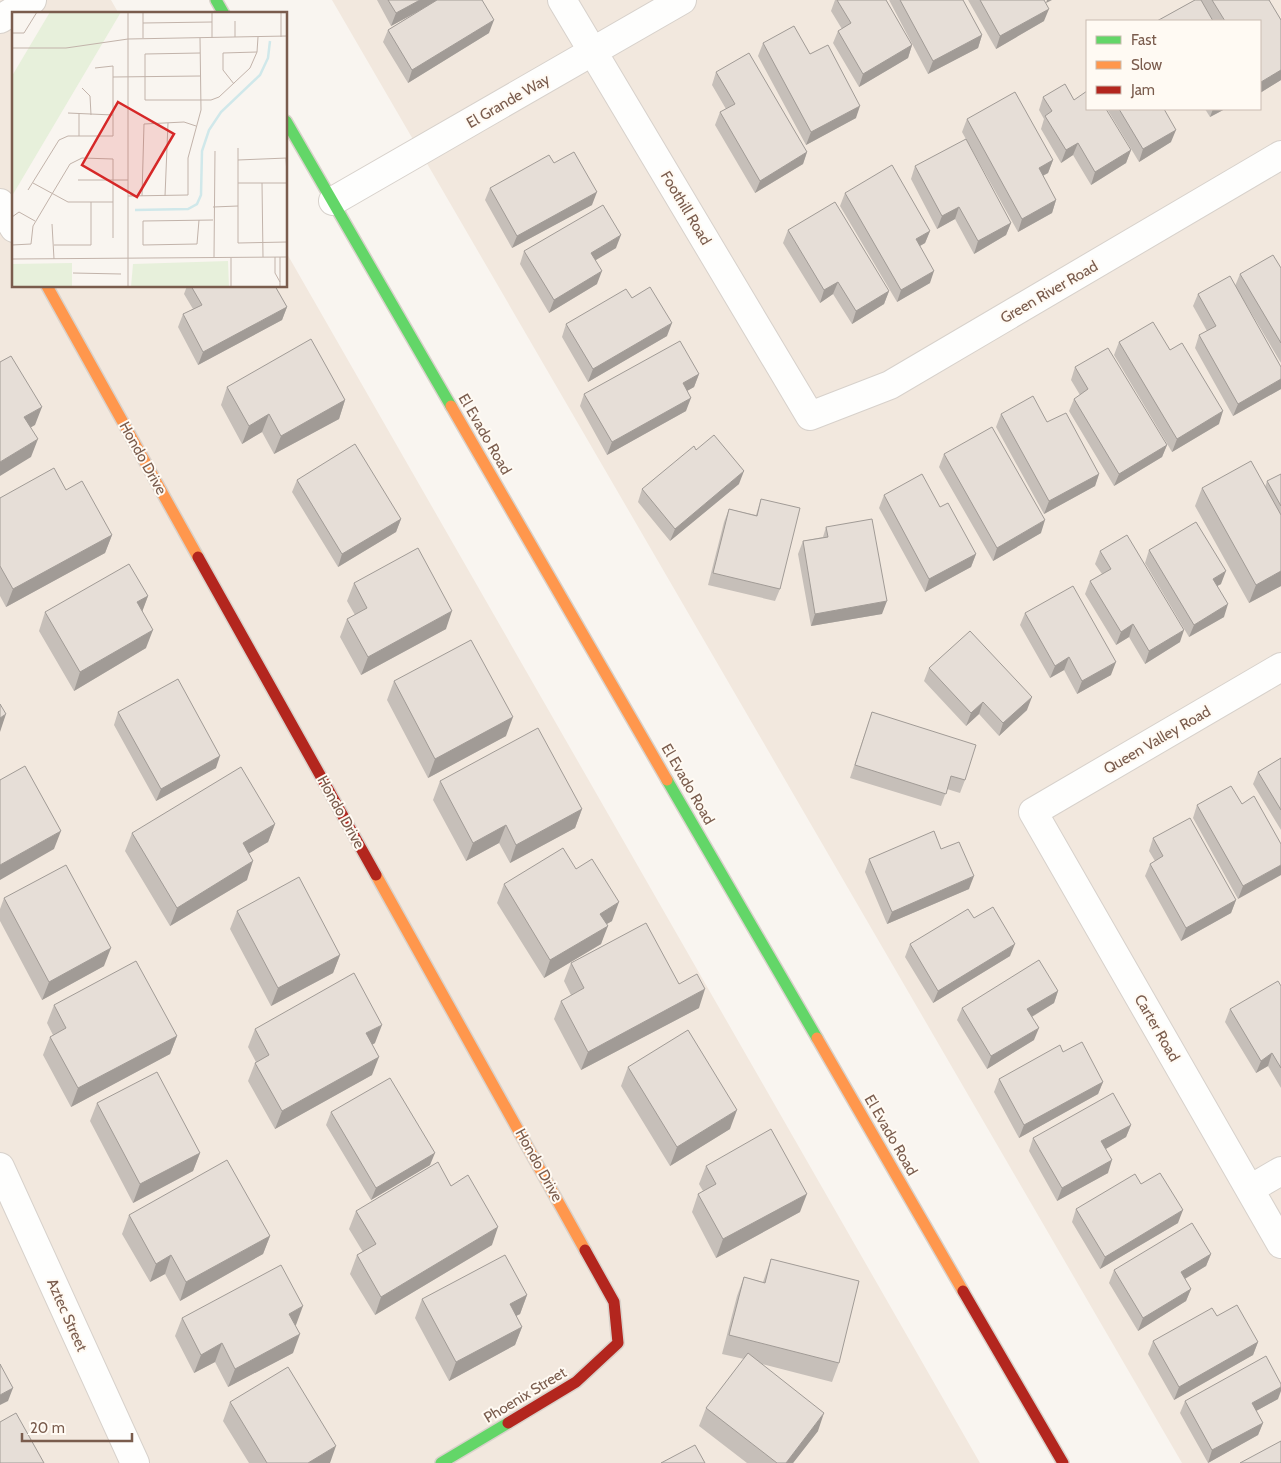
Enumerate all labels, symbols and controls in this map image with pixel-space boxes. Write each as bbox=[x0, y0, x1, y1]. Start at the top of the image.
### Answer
inset map bbox=[12, 12, 288, 288]
legend bbox=[1086, 20, 1261, 110]
text: Fast bbox=[1131, 31, 1156, 49]
text: Slow bbox=[1131, 56, 1162, 74]
street label: El Grande Way bbox=[463, 70, 553, 132]
text: Jam bbox=[1130, 81, 1155, 99]
street label: Foothill Road bbox=[657, 168, 715, 248]
street label: Green River Road bbox=[997, 257, 1101, 327]
street label: El Evado Road bbox=[455, 390, 515, 478]
street label: Hondo Drive bbox=[116, 418, 171, 498]
street label: Queen Valley Road bbox=[1100, 702, 1214, 778]
street label: El Evado Road bbox=[658, 740, 718, 828]
street label: Hondo Drive bbox=[314, 772, 369, 852]
street label: Carter Road bbox=[1131, 991, 1183, 1065]
street label: El Evado Road bbox=[861, 1091, 921, 1179]
street label: Hondo Drive bbox=[512, 1125, 567, 1205]
street label: Aztec Street bbox=[43, 1276, 91, 1354]
street label: Phoenix Street bbox=[480, 1363, 570, 1427]
scale bar bbox=[22, 1410, 132, 1442]
text: 20 m bbox=[30, 1419, 65, 1437]

